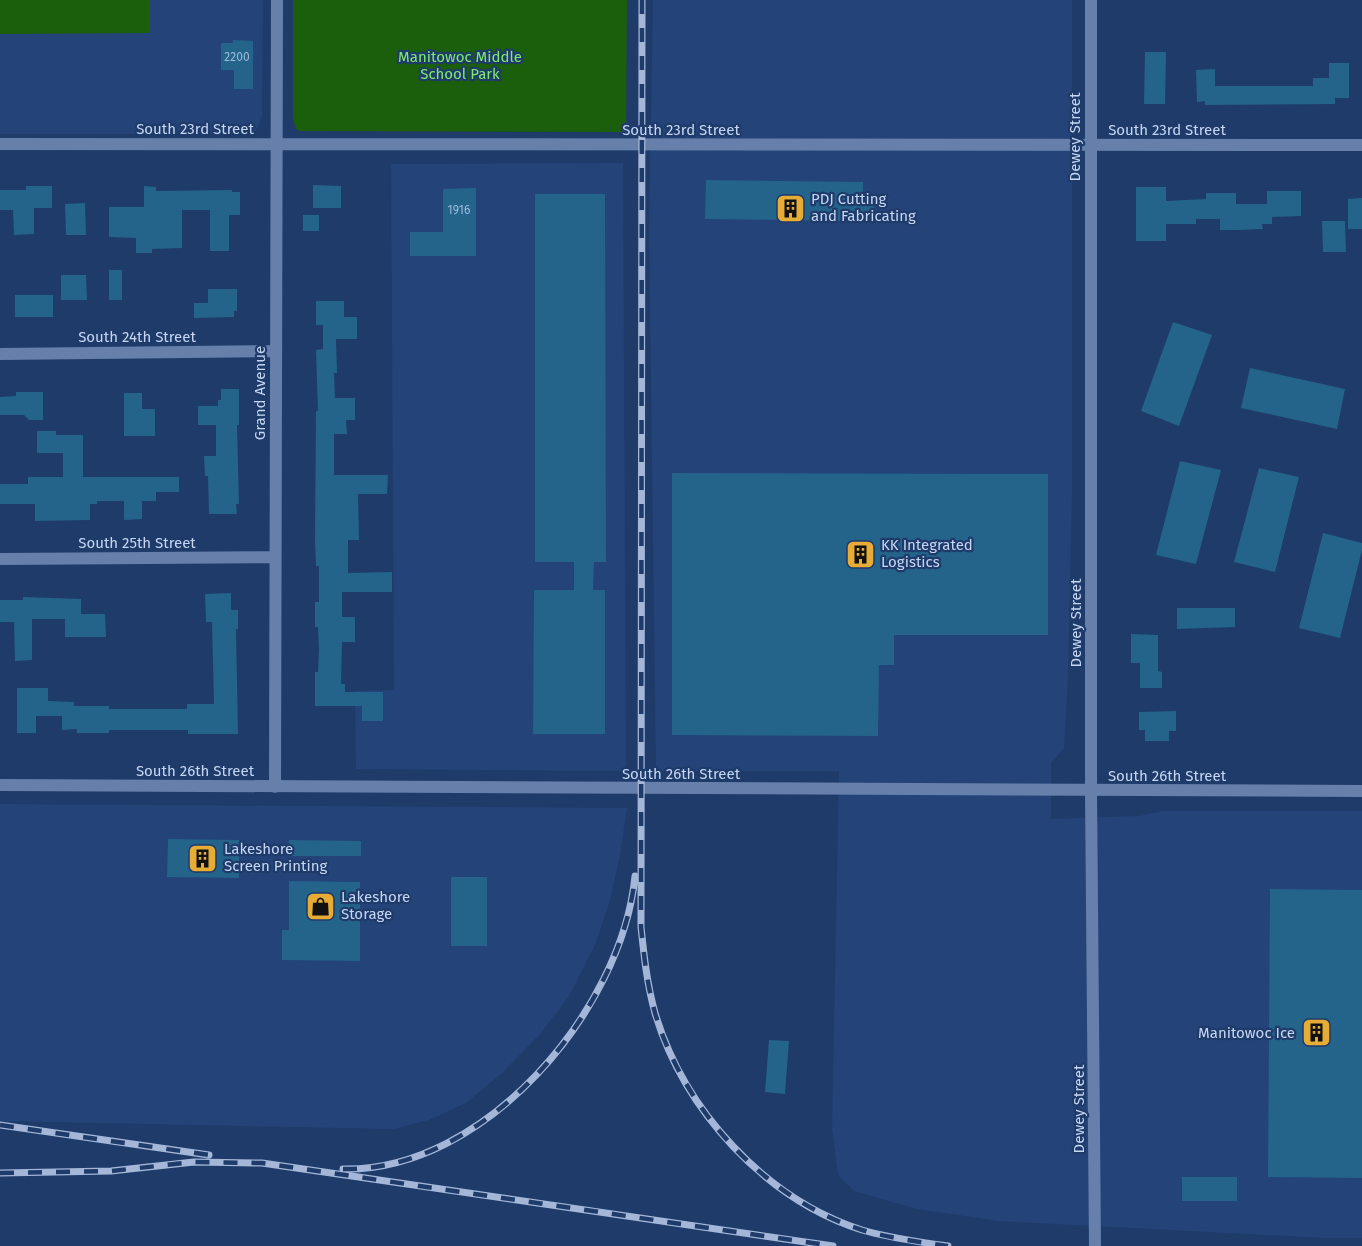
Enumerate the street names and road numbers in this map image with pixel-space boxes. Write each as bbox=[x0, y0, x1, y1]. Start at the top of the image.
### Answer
street label: Dewey Street bbox=[1066, 92, 1084, 181]
street label: South 23rd Street bbox=[136, 120, 254, 138]
street label: South 23rd Street bbox=[622, 121, 740, 139]
street label: South 23rd Street bbox=[1108, 121, 1226, 139]
street label: South 24th Street bbox=[78, 328, 196, 346]
street label: Grand Avenue bbox=[251, 346, 269, 440]
street label: South 25th Street bbox=[78, 534, 196, 552]
street label: Dewey Street bbox=[1067, 578, 1085, 667]
street label: South 26th Street bbox=[136, 762, 255, 780]
street label: South 26th Street bbox=[622, 765, 741, 783]
street label: South 26th Street bbox=[1108, 767, 1227, 785]
street label: Dewey Street bbox=[1070, 1064, 1088, 1153]

